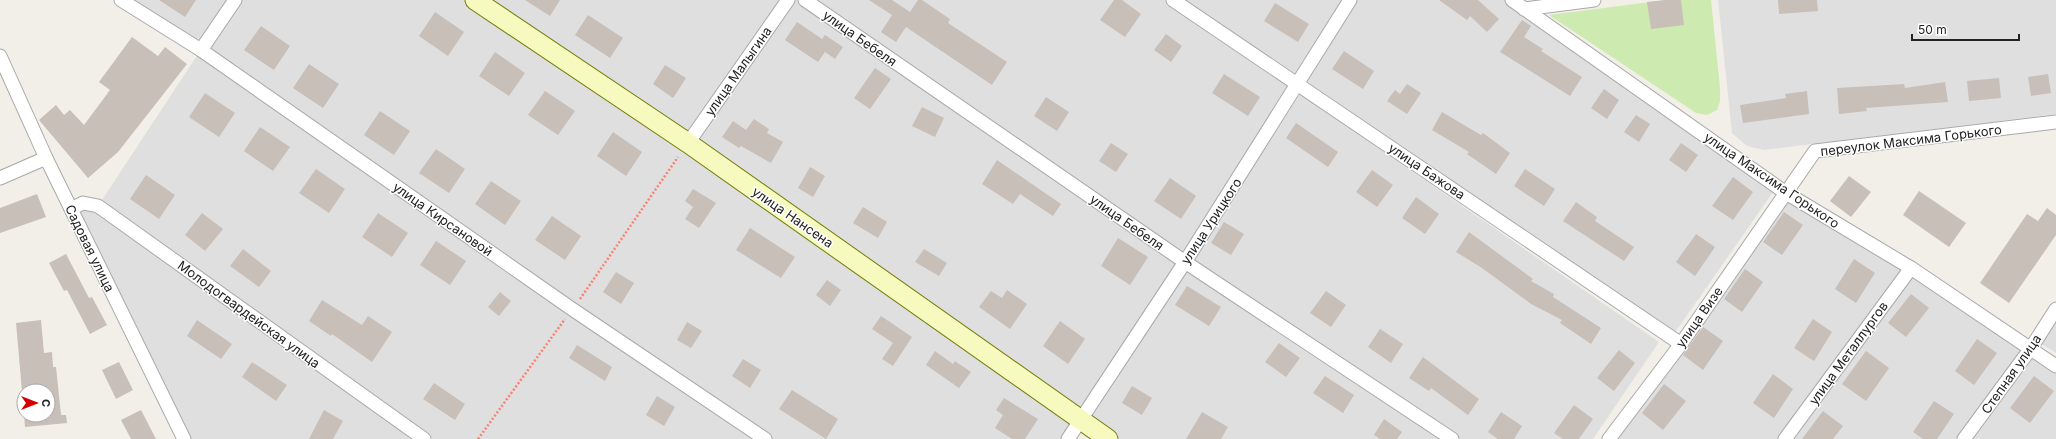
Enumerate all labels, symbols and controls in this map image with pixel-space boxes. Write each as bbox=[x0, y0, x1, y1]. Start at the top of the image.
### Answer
street label: улица Бебеля bbox=[820, 7, 900, 69]
scale bar bbox=[1912, 16, 2019, 42]
text: 50 m bbox=[1918, 22, 1947, 37]
street label: улица Малыгина bbox=[701, 23, 775, 119]
street label: переулок Максима Горького bbox=[1820, 121, 2003, 159]
street label: улица Максима Горького bbox=[1701, 129, 1843, 231]
street label: улица Бажова bbox=[1386, 139, 1468, 203]
street label: улица Урицкого bbox=[1177, 175, 1245, 267]
street label: улица Кирсановой bbox=[390, 179, 496, 259]
street label: улица Нансена bbox=[749, 183, 837, 251]
street label: улица Бебеля bbox=[1087, 191, 1167, 253]
street label: Садовая улица bbox=[62, 202, 118, 294]
street label: Молодогвардейская улица bbox=[175, 257, 323, 371]
street label: улица Визе bbox=[1672, 283, 1726, 351]
street label: улица Металлургов bbox=[1805, 298, 1891, 408]
street label: Степная улица bbox=[1978, 331, 2044, 417]
north arrow bbox=[16, 383, 56, 423]
text: С bbox=[39, 399, 53, 407]

